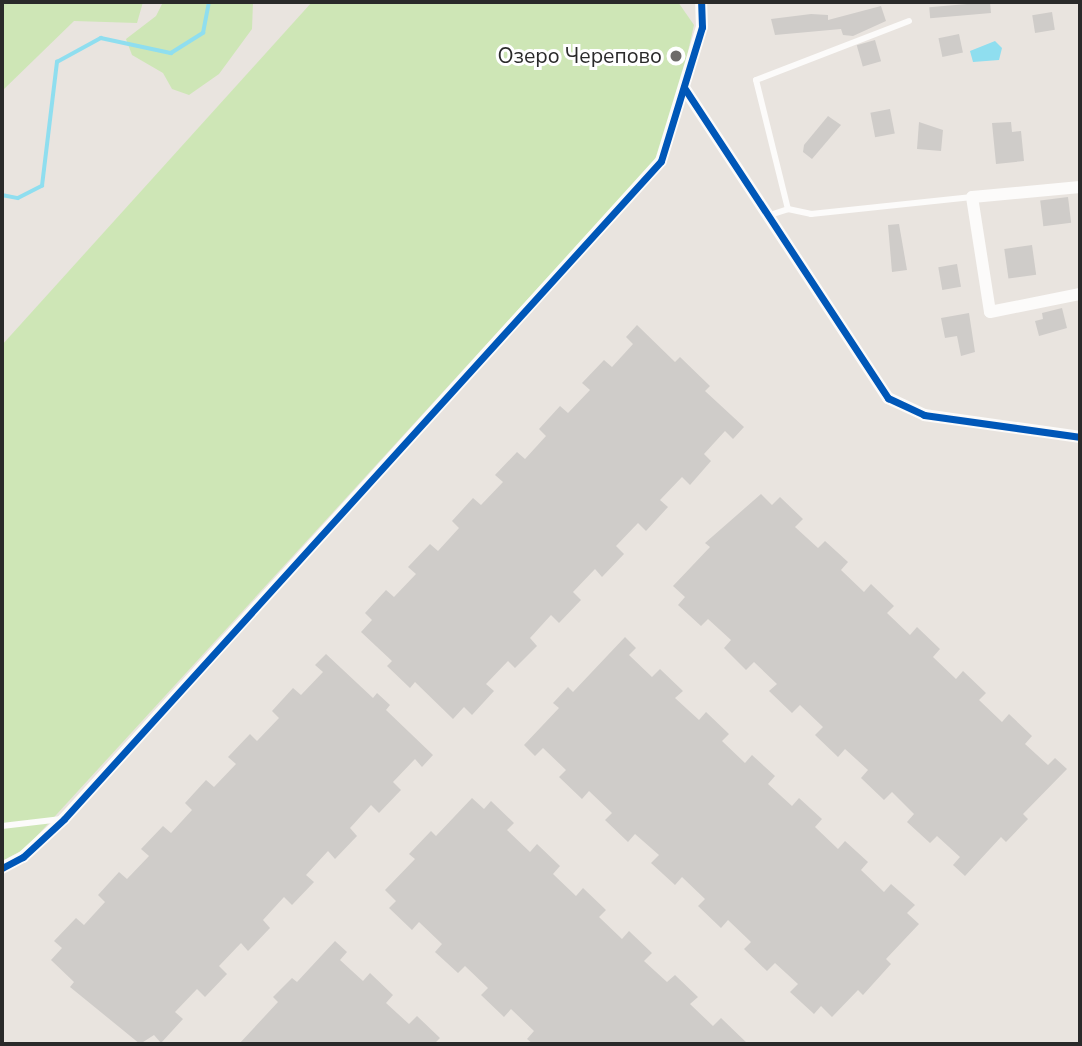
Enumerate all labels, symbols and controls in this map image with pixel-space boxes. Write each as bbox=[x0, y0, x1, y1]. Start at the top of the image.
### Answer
place label: Озеро Черепово bbox=[497, 43, 662, 69]
marker: Озеро Черепово bbox=[668, 48, 684, 64]

